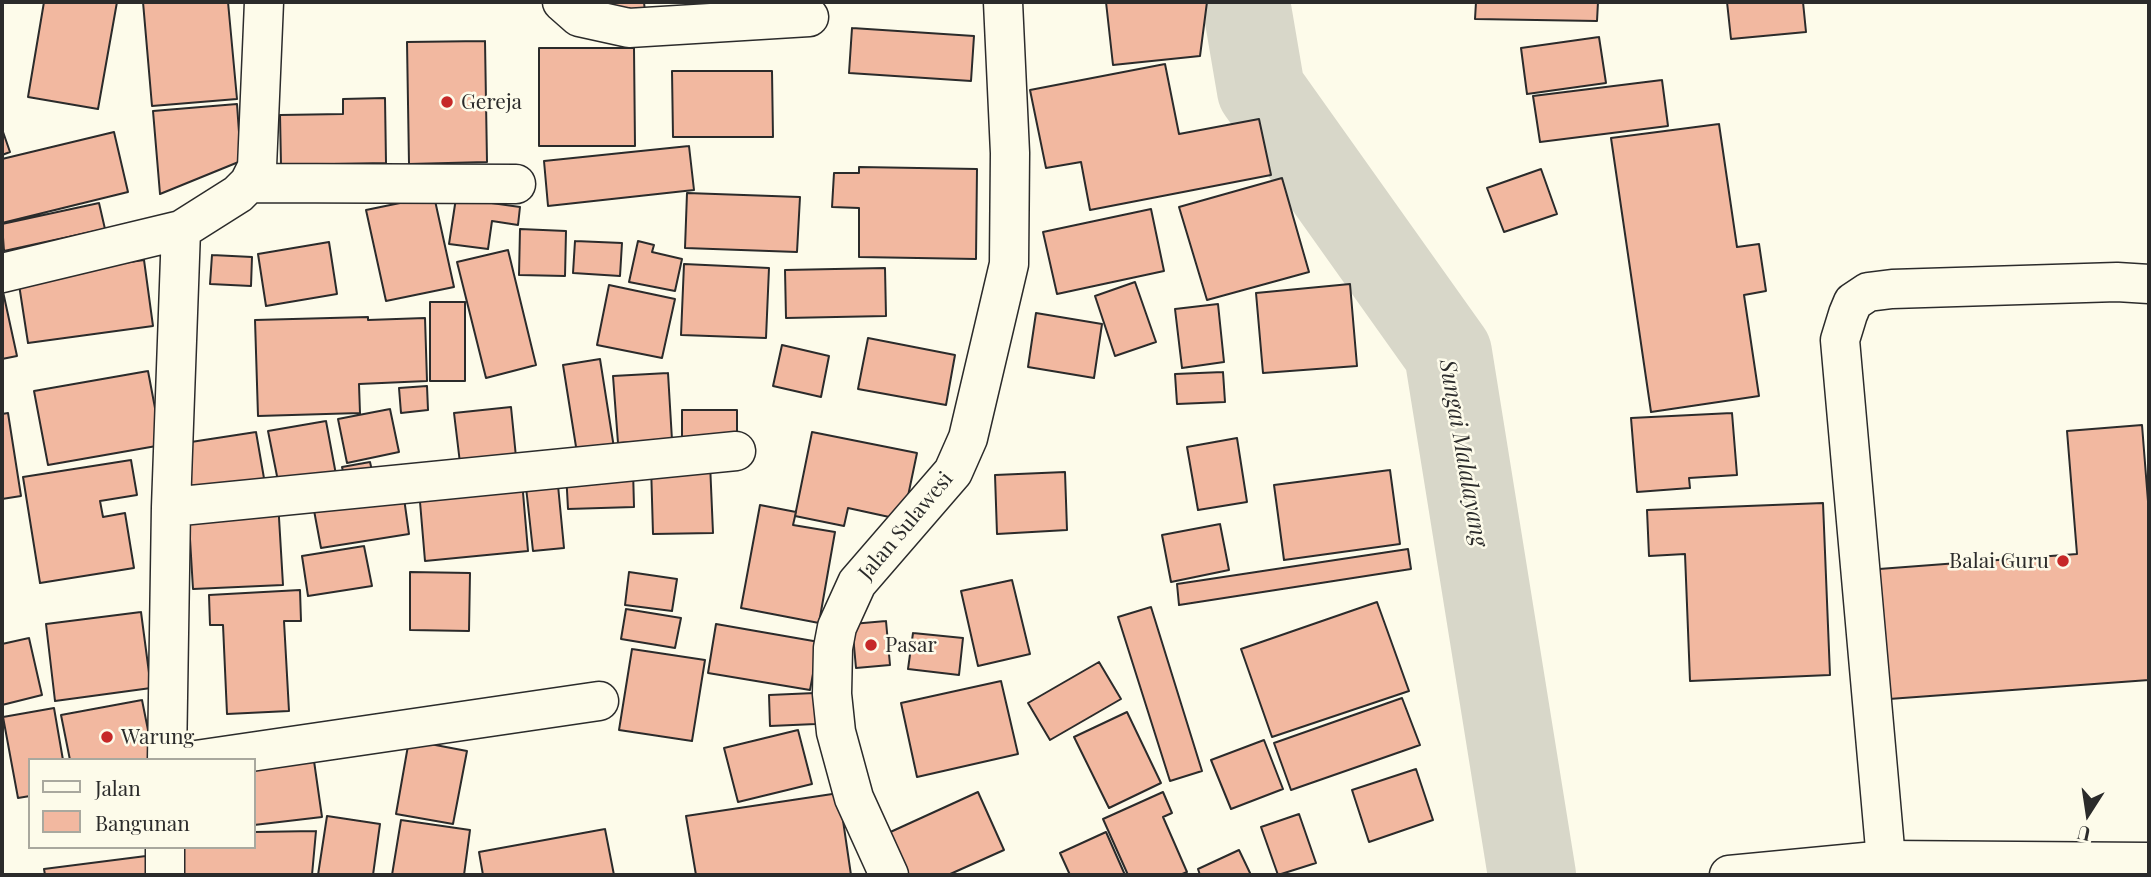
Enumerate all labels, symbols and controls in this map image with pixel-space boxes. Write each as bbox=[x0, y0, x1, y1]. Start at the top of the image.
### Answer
place label: Gereja bbox=[461, 89, 522, 115]
marker: Gereja bbox=[439, 94, 455, 110]
water label: Sungai Malalayang bbox=[1433, 357, 1493, 549]
street label: Jalan Sulawesi bbox=[854, 467, 958, 585]
place label: Balai Guru bbox=[1949, 548, 2049, 574]
marker: Balai Guru bbox=[2055, 553, 2071, 569]
place label: Pasar bbox=[885, 632, 937, 658]
marker: Pasar bbox=[863, 637, 879, 653]
place label: Warung bbox=[121, 724, 194, 750]
marker: Warung bbox=[99, 729, 115, 745]
legend bbox=[28, 758, 256, 849]
text: Jalan bbox=[95, 773, 141, 801]
north arrow bbox=[2053, 779, 2123, 849]
text: Bangunan bbox=[95, 808, 190, 836]
text: U bbox=[2075, 820, 2093, 849]

